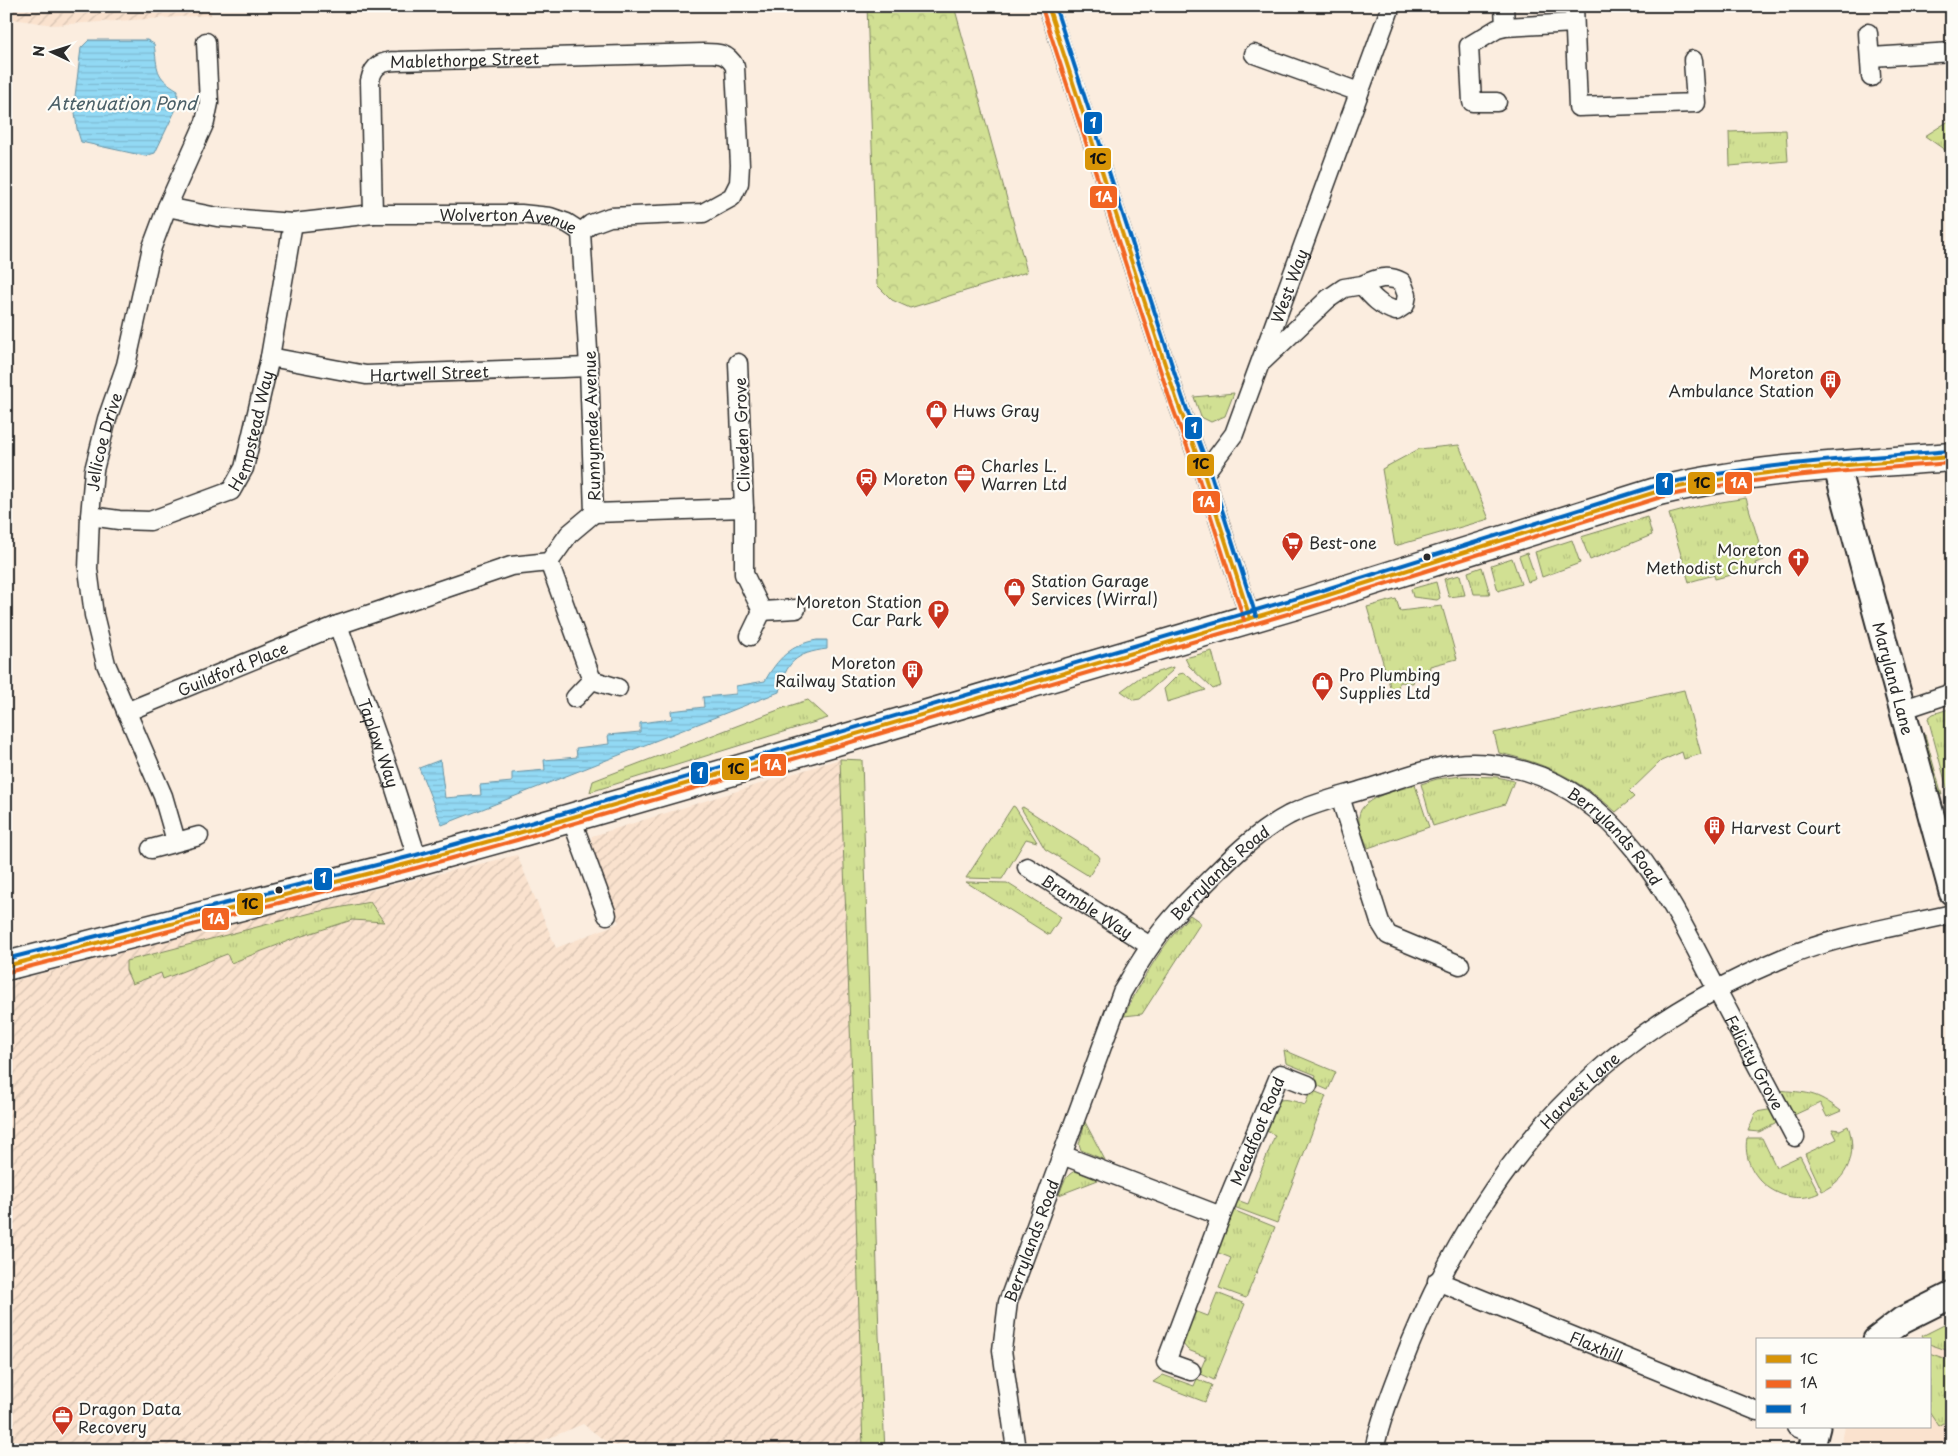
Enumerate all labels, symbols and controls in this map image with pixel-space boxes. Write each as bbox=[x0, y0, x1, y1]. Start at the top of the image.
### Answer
north arrow bbox=[28, 28, 78, 78]
text: N bbox=[28, 45, 49, 57]
street label: Mablethorpe Street bbox=[390, 45, 540, 73]
water label: Attenuation Pond bbox=[47, 89, 200, 116]
line badge: 1 bbox=[1083, 111, 1103, 135]
text: 1 bbox=[1090, 112, 1097, 133]
line badge: 1C bbox=[1084, 147, 1112, 171]
text: 1C bbox=[1089, 148, 1107, 169]
line badge: 1A bbox=[1089, 185, 1118, 209]
text: 1A bbox=[1095, 186, 1113, 207]
street label: Wolverton Avenue bbox=[440, 202, 583, 239]
street label: West Way bbox=[1264, 245, 1313, 326]
street label: Runnymede Avenue bbox=[576, 350, 606, 502]
street label: Hartwell Street bbox=[369, 359, 490, 387]
place label: Moreton Ambulance Station bbox=[1668, 360, 1814, 402]
street label: Hempstead Way bbox=[222, 368, 279, 495]
building icon: Moreton Ambulance Station bbox=[1818, 369, 1842, 400]
street label: Cliveden Grove bbox=[727, 377, 755, 493]
street label: Jellicoe Drive bbox=[80, 389, 127, 493]
shop icon: Huws Gray bbox=[925, 398, 949, 429]
place label: Huws Gray bbox=[953, 398, 1040, 422]
line badge: 1 bbox=[1184, 416, 1203, 440]
text: 1 bbox=[1191, 417, 1198, 438]
place label: Charles L. Warren Ltd bbox=[981, 453, 1067, 495]
line badge: 1C bbox=[1186, 453, 1215, 477]
text: 1C bbox=[1192, 453, 1210, 474]
office icon: Charles L. Warren Ltd bbox=[953, 462, 977, 493]
station icon: Moreton bbox=[855, 466, 879, 497]
place label: Moreton bbox=[883, 466, 948, 490]
line badge: 1C bbox=[1687, 471, 1716, 495]
line badge: 1A bbox=[1724, 471, 1753, 495]
line badge: 1 bbox=[1655, 472, 1674, 496]
text: 1 bbox=[1662, 472, 1669, 493]
text: 1C bbox=[1693, 472, 1711, 493]
text: 1A bbox=[1730, 472, 1748, 493]
line badge: 1A bbox=[1192, 490, 1221, 514]
text: 1A bbox=[1197, 491, 1215, 512]
supermarket icon: Best-one bbox=[1281, 530, 1305, 561]
place label: Best-one bbox=[1309, 530, 1377, 554]
place label: Moreton Methodist Church bbox=[1646, 537, 1782, 579]
church icon: Moreton Methodist Church bbox=[1786, 546, 1810, 577]
unlabelled marker bbox=[1422, 552, 1432, 562]
place label: Station Garage Services (Wirral) bbox=[1031, 568, 1158, 610]
shop icon: Station Garage Services (Wirral) bbox=[1003, 577, 1027, 608]
place label: Moreton Station Car Park bbox=[796, 589, 922, 631]
parking icon: Moreton Station Car Park bbox=[926, 598, 950, 629]
street label: Maryland Lane bbox=[1867, 619, 1921, 737]
street label: Guildford Place bbox=[174, 635, 291, 702]
place label: Moreton Railway Station bbox=[775, 650, 896, 692]
building icon: Moreton Railway Station bbox=[900, 659, 924, 690]
place label: Pro Plumbing Supplies Ltd bbox=[1339, 662, 1440, 704]
shop icon: Pro Plumbing Supplies Ltd bbox=[1311, 671, 1335, 702]
street label: Taplow Way bbox=[353, 695, 406, 791]
line badge: 1A bbox=[759, 753, 787, 777]
text: 1A bbox=[764, 754, 782, 775]
line badge: 1C bbox=[721, 757, 750, 781]
text: 1C bbox=[727, 758, 745, 779]
line badge: 1 bbox=[690, 761, 709, 785]
text: 1 bbox=[697, 762, 704, 783]
street label: Berrylands Road bbox=[1563, 781, 1669, 890]
building icon: Harvest Court bbox=[1703, 815, 1727, 846]
place label: Harvest Court bbox=[1731, 815, 1841, 839]
street label: Berrylands Road bbox=[1164, 819, 1274, 925]
line badge: 1 bbox=[313, 867, 333, 891]
text: 1 bbox=[320, 867, 327, 888]
street label: Bramble Way bbox=[1037, 868, 1138, 944]
unlabelled marker bbox=[274, 885, 284, 895]
line badge: 1C bbox=[236, 892, 264, 916]
text: 1C bbox=[241, 893, 259, 914]
line badge: 1A bbox=[201, 907, 230, 931]
text: 1A bbox=[207, 908, 225, 929]
street label: Felicity Grove bbox=[1720, 1010, 1790, 1114]
street label: Harvest Lane bbox=[1534, 1045, 1624, 1134]
street label: Meadfoot Road bbox=[1223, 1073, 1290, 1189]
street label: Berrylands Road bbox=[997, 1176, 1064, 1305]
street label: Flaxhill bbox=[1566, 1324, 1626, 1367]
legend bbox=[1756, 1338, 1930, 1428]
text: 1C bbox=[1800, 1346, 1818, 1369]
text: 1A bbox=[1800, 1370, 1818, 1393]
place label: Dragon Data Recovery bbox=[78, 1396, 181, 1438]
text: 1 bbox=[1800, 1396, 1807, 1419]
office icon: Dragon Data Recovery bbox=[50, 1405, 74, 1436]

